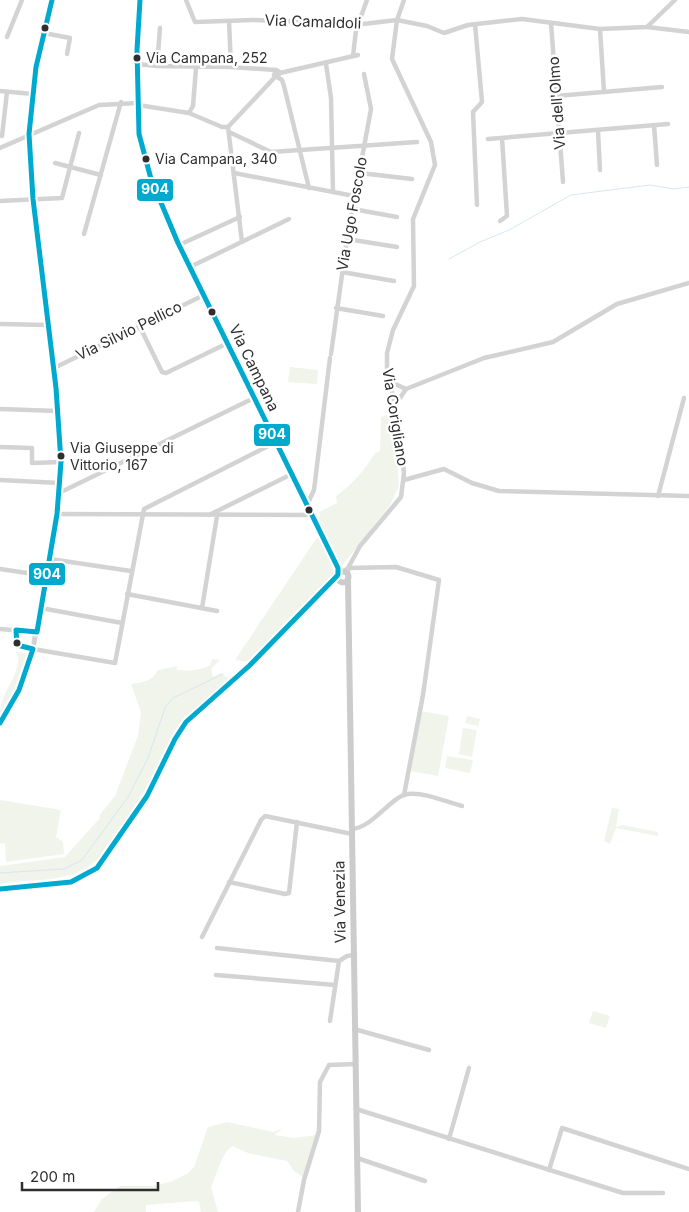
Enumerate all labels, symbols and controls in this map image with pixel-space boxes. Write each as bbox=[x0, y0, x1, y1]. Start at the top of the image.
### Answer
street label: Via Camaldoli bbox=[264, 10, 362, 33]
unlabelled marker bbox=[40, 23, 50, 33]
place label: Via Campana, 252 bbox=[146, 49, 267, 66]
marker: Via Campana, 252 bbox=[132, 53, 142, 63]
street label: Via dell'Olmo bbox=[544, 56, 569, 150]
place label: Via Campana, 340 bbox=[155, 150, 277, 167]
marker: Via Campana, 340 bbox=[141, 154, 151, 164]
street label: Via Ugo Foscolo bbox=[332, 155, 371, 272]
line badge: 904 bbox=[136, 178, 174, 202]
text: 904 bbox=[141, 180, 169, 197]
street label: Via Silvio Pellico bbox=[73, 297, 185, 364]
unlabelled marker bbox=[207, 307, 217, 317]
street label: Via Campana bbox=[225, 321, 284, 414]
street label: Via Corigliano bbox=[378, 367, 413, 467]
line badge: 904 bbox=[253, 423, 291, 447]
text: 904 bbox=[258, 425, 286, 442]
place label: Via Giuseppe di Vittorio, 167 bbox=[70, 439, 174, 473]
marker: Via Giuseppe di Vittorio, 167 bbox=[56, 451, 66, 461]
unlabelled marker bbox=[304, 505, 314, 515]
line badge: 904 bbox=[28, 562, 66, 586]
text: 904 bbox=[33, 565, 61, 582]
unlabelled marker bbox=[12, 638, 22, 648]
street label: Via Venezia bbox=[329, 861, 350, 944]
scale bar bbox=[22, 1160, 159, 1192]
text: 200 m bbox=[30, 1167, 75, 1186]

